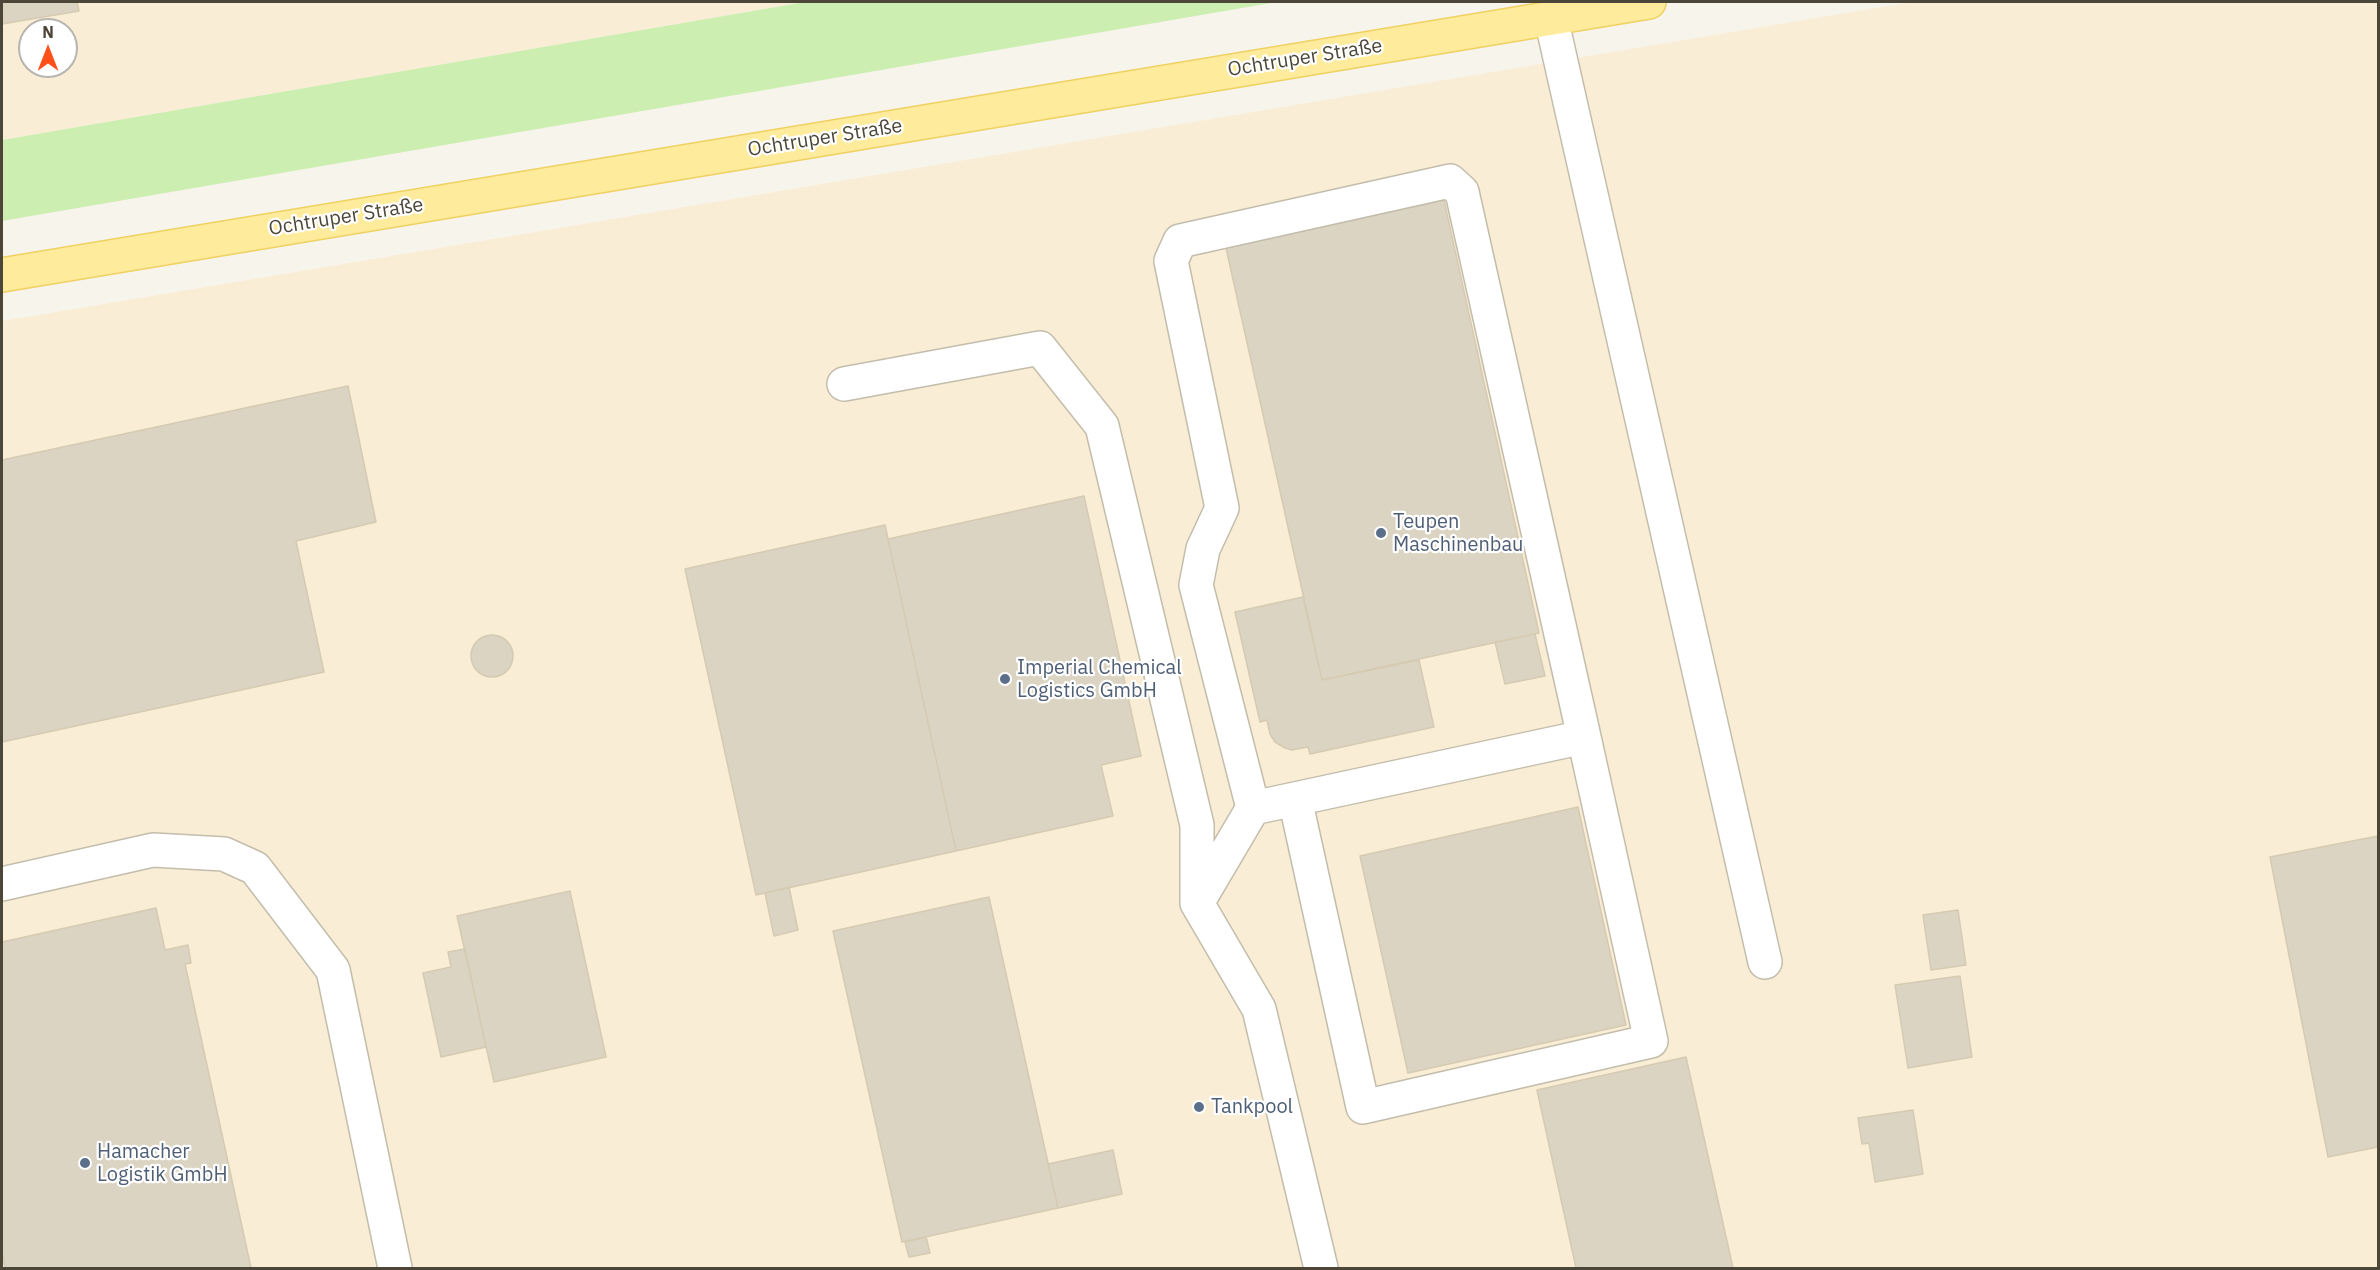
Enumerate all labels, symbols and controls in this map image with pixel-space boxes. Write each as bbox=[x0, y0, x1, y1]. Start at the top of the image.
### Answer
north arrow bbox=[18, 18, 78, 78]
text: N bbox=[42, 22, 54, 42]
street label: Ochtruper Straße bbox=[1226, 34, 1384, 82]
street label: Ochtruper Straße bbox=[746, 114, 904, 162]
street label: Ochtruper Straße bbox=[267, 193, 425, 241]
place label: Teupen Maschinenbau bbox=[1393, 510, 1523, 557]
marker: Teupen Maschinenbau bbox=[1374, 526, 1388, 540]
place label: Imperial Chemical Logistics GmbH bbox=[1017, 656, 1182, 703]
marker: Imperial Chemical Logistics GmbH bbox=[998, 672, 1012, 686]
place label: Tankpool bbox=[1211, 1095, 1293, 1119]
marker: Tankpool bbox=[1192, 1100, 1206, 1114]
place label: Hamacher Logistik GmbH bbox=[97, 1140, 228, 1187]
marker: Hamacher Logistik GmbH bbox=[78, 1156, 92, 1170]

